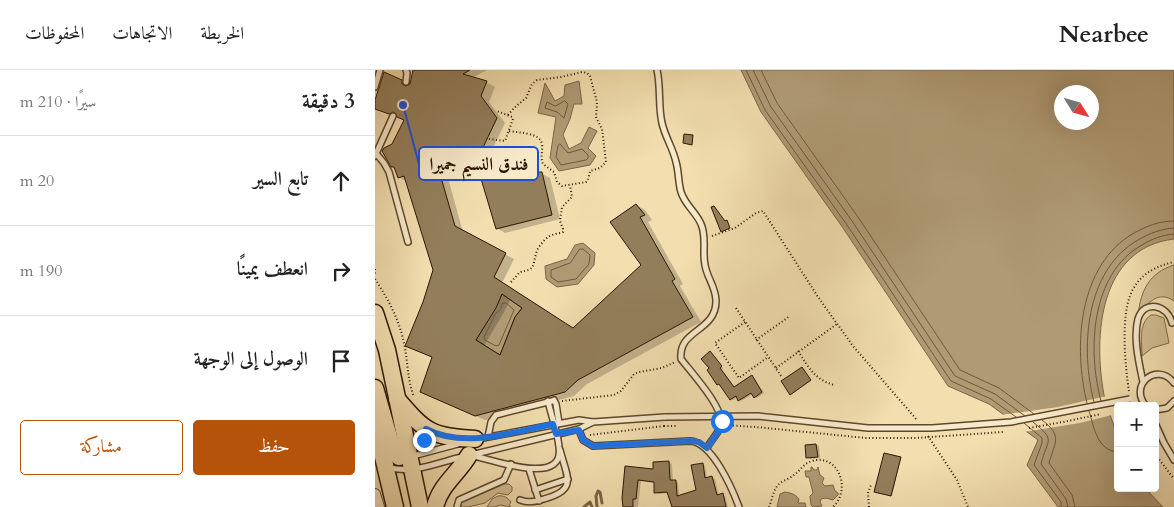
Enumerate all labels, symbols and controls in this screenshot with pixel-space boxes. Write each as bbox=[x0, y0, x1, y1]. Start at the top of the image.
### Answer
text: Nearbee bbox=[1059, 18, 1149, 51]
text: المحفوظات bbox=[25, 21, 84, 46]
text: الاتجاهات bbox=[112, 21, 172, 46]
text: الخريطة bbox=[200, 21, 244, 46]
north arrow bbox=[1054, 85, 1099, 130]
text: 3 دقيقة bbox=[302, 87, 355, 116]
text: سيرًا · 210 m bbox=[20, 91, 96, 113]
callout: فندق النسيم جميرا bbox=[419, 147, 538, 180]
text: فندق النسيم جميرا bbox=[430, 152, 528, 182]
text: تابع السير bbox=[253, 166, 308, 192]
icon: ahead bbox=[327, 167, 355, 195]
text: 20 m bbox=[20, 170, 54, 192]
text: انعطف يمينًا bbox=[237, 256, 308, 282]
icon: right bbox=[327, 257, 355, 285]
text: 190 m bbox=[20, 260, 62, 282]
text: الوصول إلى الوجهة bbox=[194, 346, 308, 372]
icon: arrive bbox=[327, 347, 355, 375]
map controls bbox=[1114, 402, 1159, 492]
button: + bbox=[1114, 402, 1159, 447]
route start bbox=[711, 410, 734, 433]
button: مشاركة bbox=[20, 420, 183, 475]
button: حفظ bbox=[193, 420, 355, 475]
route end bbox=[413, 429, 436, 452]
button: − bbox=[1114, 447, 1159, 492]

